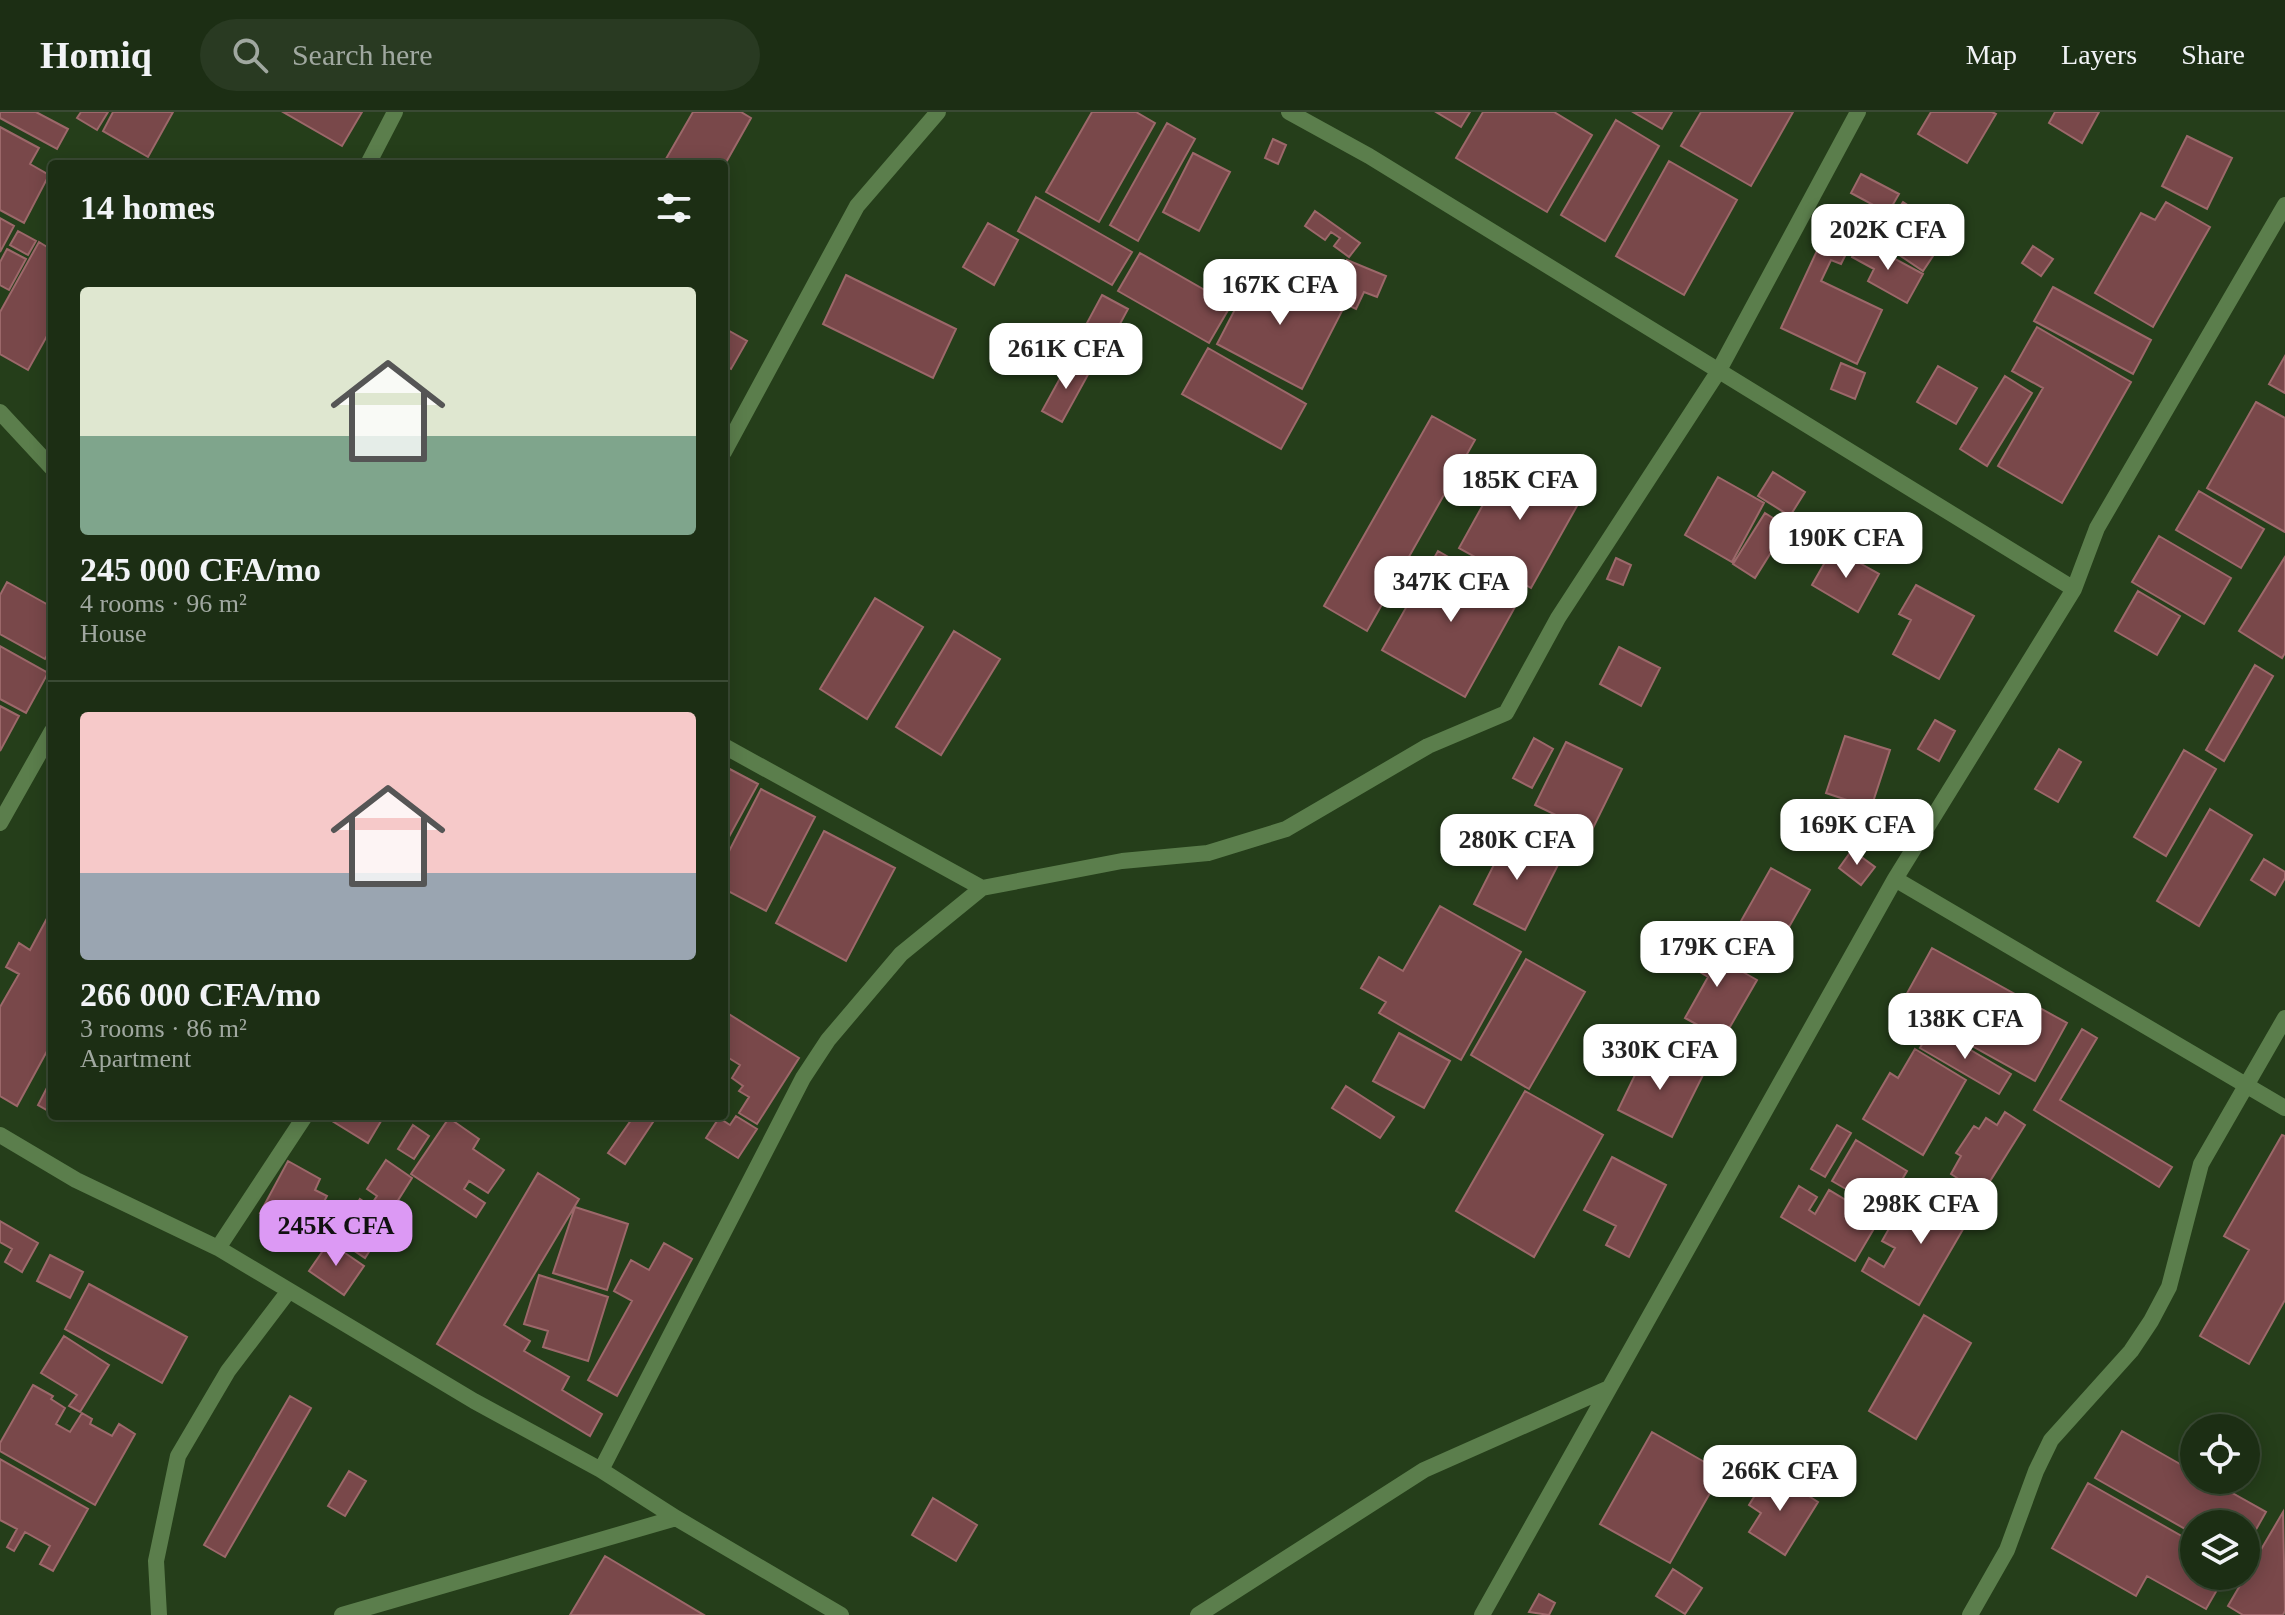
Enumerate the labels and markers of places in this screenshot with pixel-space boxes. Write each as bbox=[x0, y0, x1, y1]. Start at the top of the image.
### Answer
pin: 202K CFA bbox=[1805, 204, 1971, 272]
pin: 167K CFA bbox=[1197, 259, 1363, 327]
pin: 261K CFA bbox=[983, 323, 1149, 391]
pin: 185K CFA bbox=[1437, 454, 1603, 522]
pin: 190K CFA bbox=[1763, 512, 1929, 580]
pin: 347K CFA bbox=[1368, 556, 1534, 624]
pin: 169K CFA bbox=[1774, 799, 1940, 867]
pin: 280K CFA bbox=[1434, 814, 1600, 882]
pin: 179K CFA bbox=[1634, 921, 1800, 989]
pin: 138K CFA bbox=[1882, 993, 2048, 1061]
pin: 330K CFA bbox=[1577, 1024, 1743, 1092]
pin: 298K CFA bbox=[1838, 1178, 2004, 1246]
pin: 245K CFA bbox=[253, 1200, 419, 1268]
pin: 266K CFA bbox=[1697, 1445, 1863, 1513]

